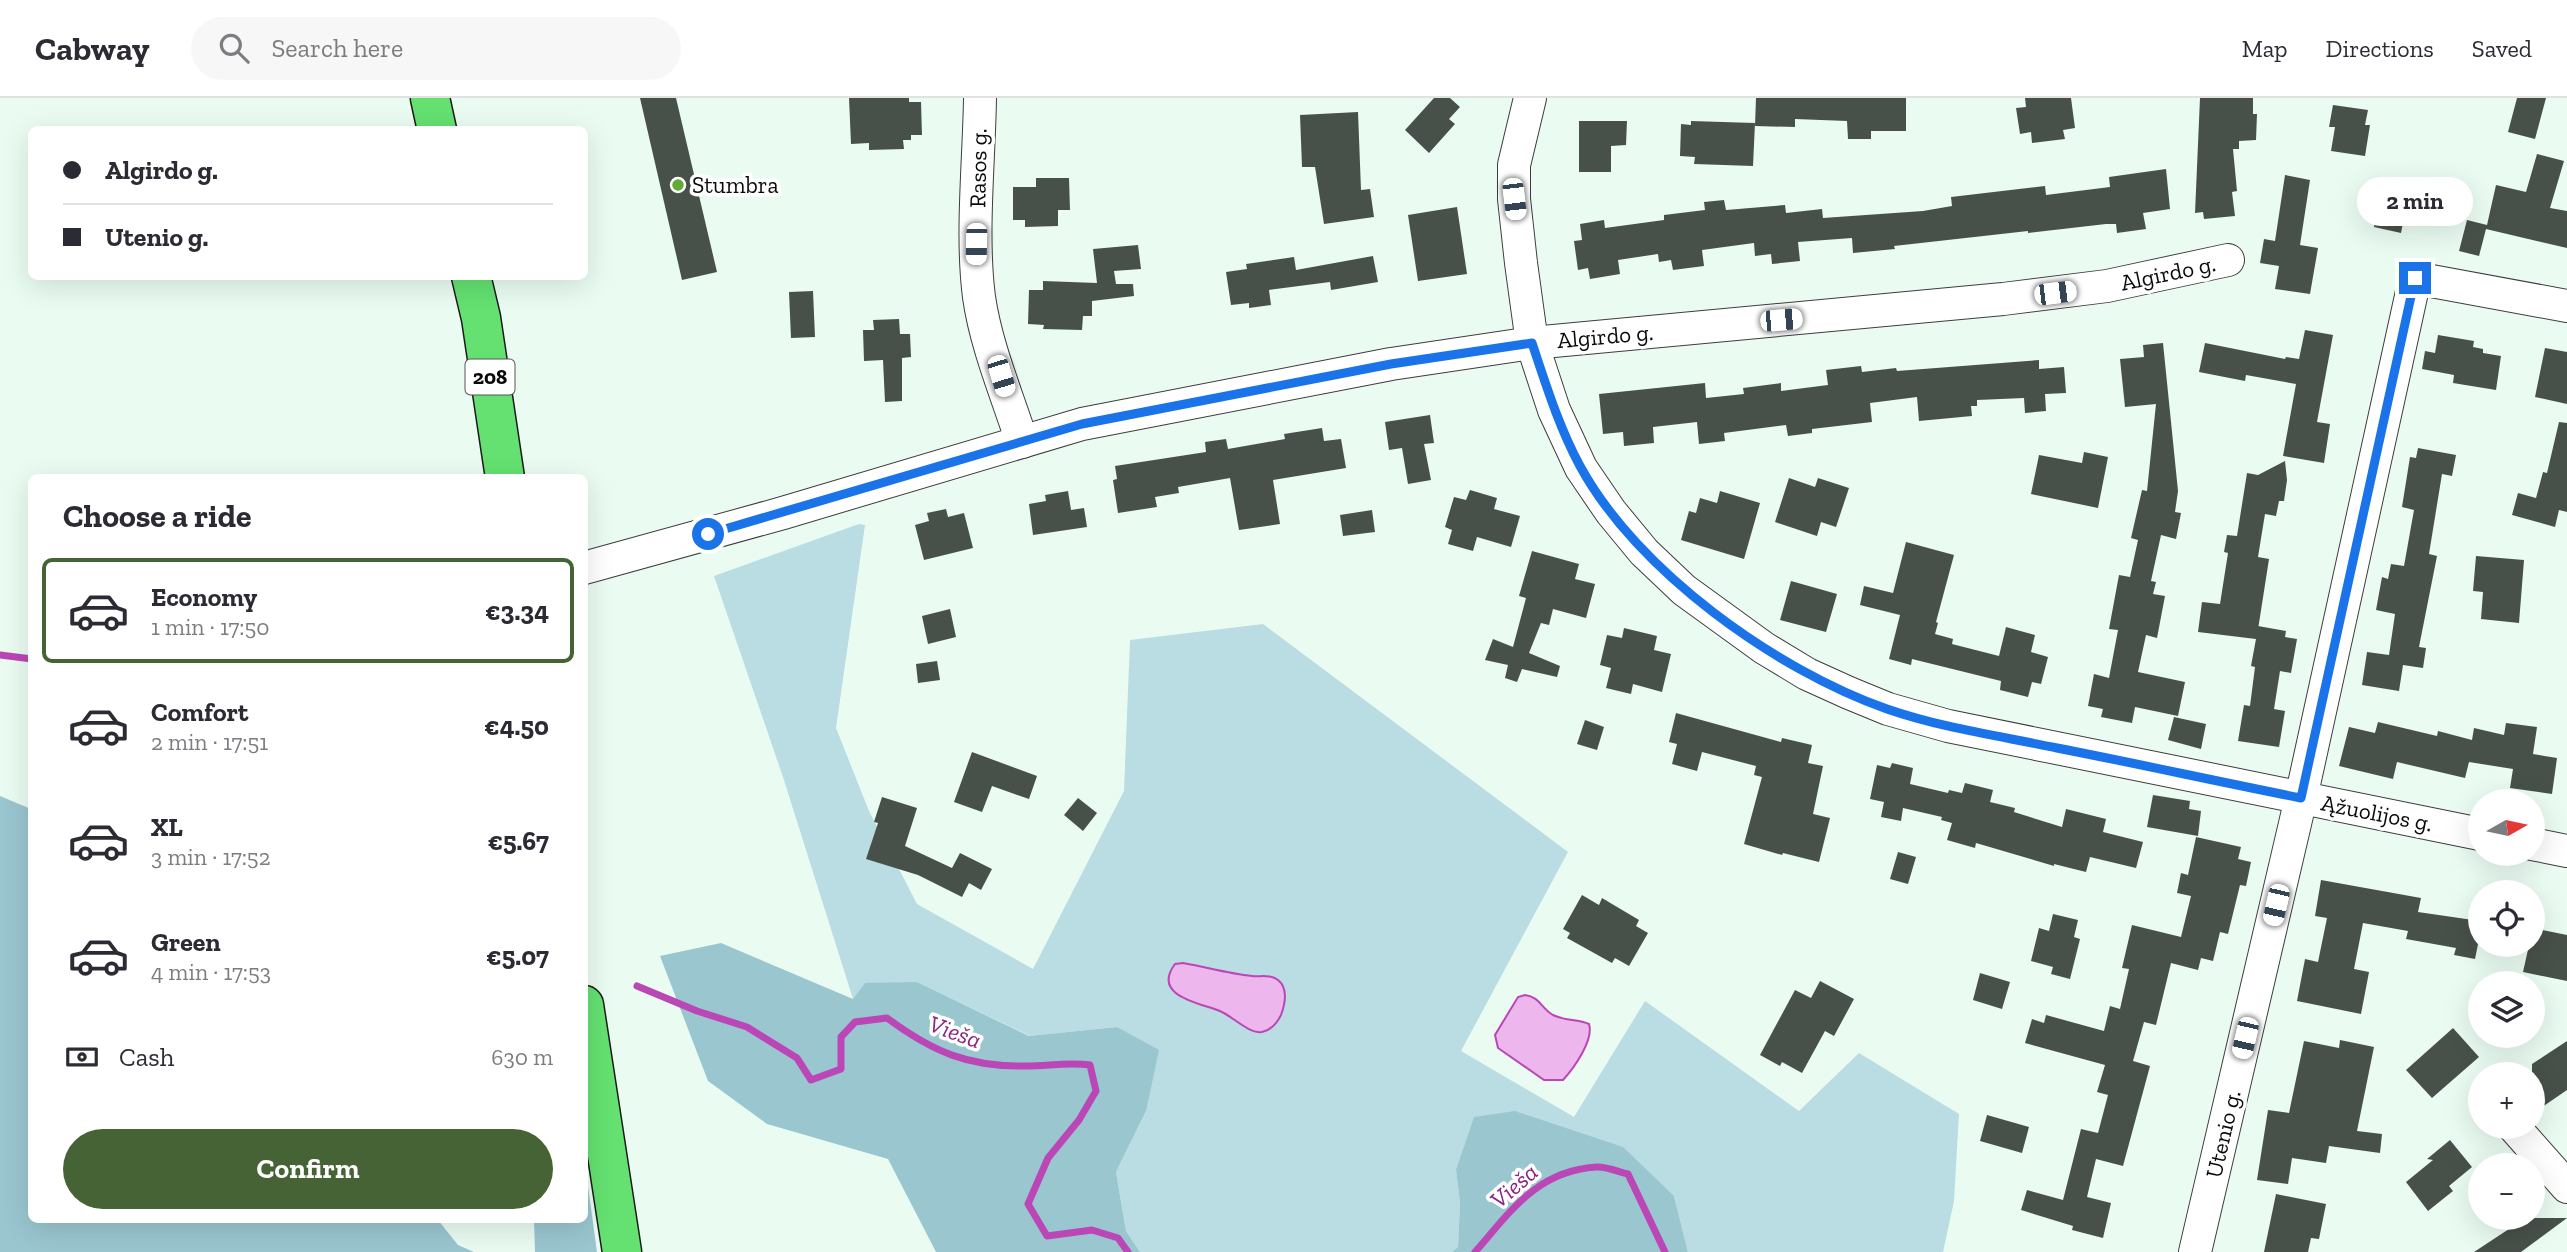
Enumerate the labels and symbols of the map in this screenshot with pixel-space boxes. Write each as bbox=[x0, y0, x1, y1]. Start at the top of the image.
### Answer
street label: Rasos g. bbox=[963, 128, 993, 208]
place label: Stumbra bbox=[692, 171, 779, 199]
callout: 2 min bbox=[2357, 176, 2473, 226]
marker: Stumbra bbox=[670, 177, 686, 193]
car bbox=[1502, 177, 1527, 221]
car bbox=[966, 223, 987, 265]
street label: Algirdo g. bbox=[2118, 249, 2218, 297]
route end bbox=[2399, 262, 2431, 294]
car bbox=[2033, 280, 2078, 306]
car bbox=[1760, 308, 1803, 332]
street label: Algirdo g. bbox=[1556, 318, 1654, 354]
car bbox=[985, 353, 1018, 399]
road number: 208 bbox=[466, 360, 514, 394]
route start bbox=[692, 518, 724, 550]
street label: Ąžuolijos g. bbox=[2319, 788, 2435, 838]
north arrow bbox=[2468, 789, 2544, 866]
car bbox=[2262, 882, 2291, 928]
water label: Vieša bbox=[925, 1009, 985, 1054]
car bbox=[2231, 1015, 2260, 1061]
street label: Utenio g. bbox=[2199, 1087, 2247, 1181]
water label: Vieša bbox=[1484, 1157, 1543, 1214]

